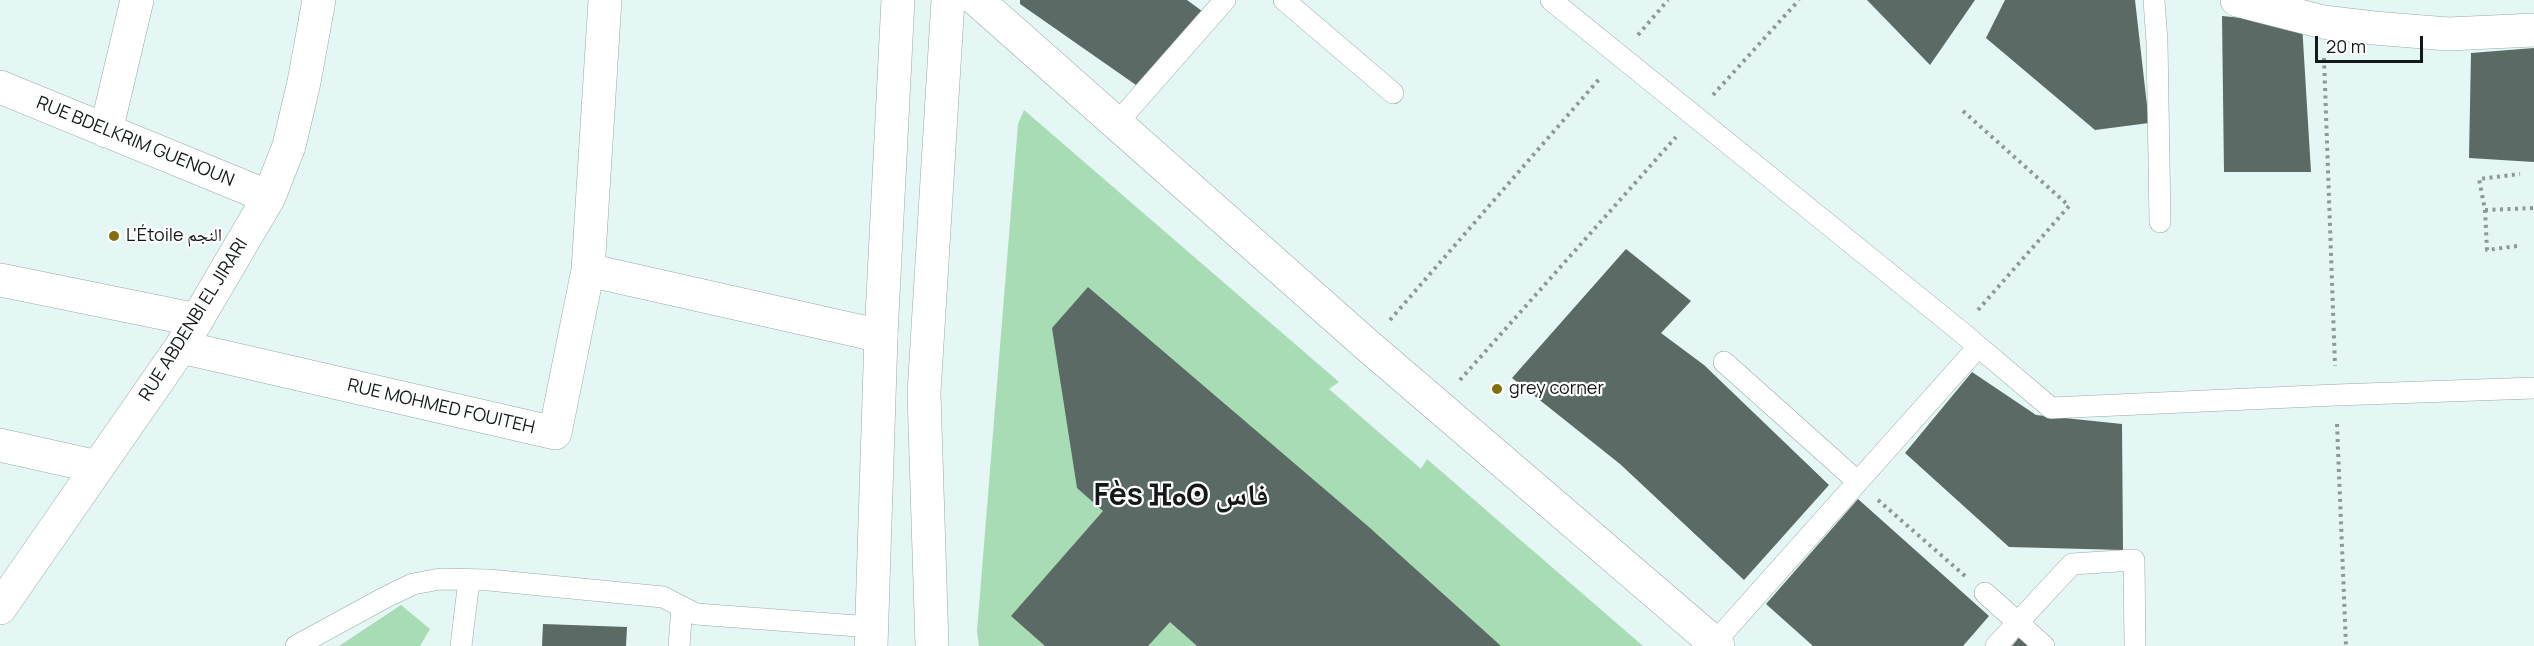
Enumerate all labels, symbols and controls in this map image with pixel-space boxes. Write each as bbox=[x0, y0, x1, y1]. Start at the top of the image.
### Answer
scale bar bbox=[2318, 24, 2426, 62]
text: 20 m bbox=[2326, 34, 2366, 58]
street label: RUE BDELKRIM GUENOUN bbox=[33, 92, 237, 192]
place label: L'Étoile النجم bbox=[126, 225, 222, 247]
marker: L'Étoile النجم bbox=[107, 229, 121, 243]
street label: RUE ABDENBI EL JIRARI bbox=[135, 235, 253, 405]
street label: RUE MOHMED FOUITEH bbox=[345, 375, 537, 439]
place label: grey corner bbox=[1509, 378, 1604, 400]
marker: grey corner bbox=[1490, 382, 1504, 396]
district label: Fès ⴼⴰⵙ فاس bbox=[1094, 479, 1268, 515]

